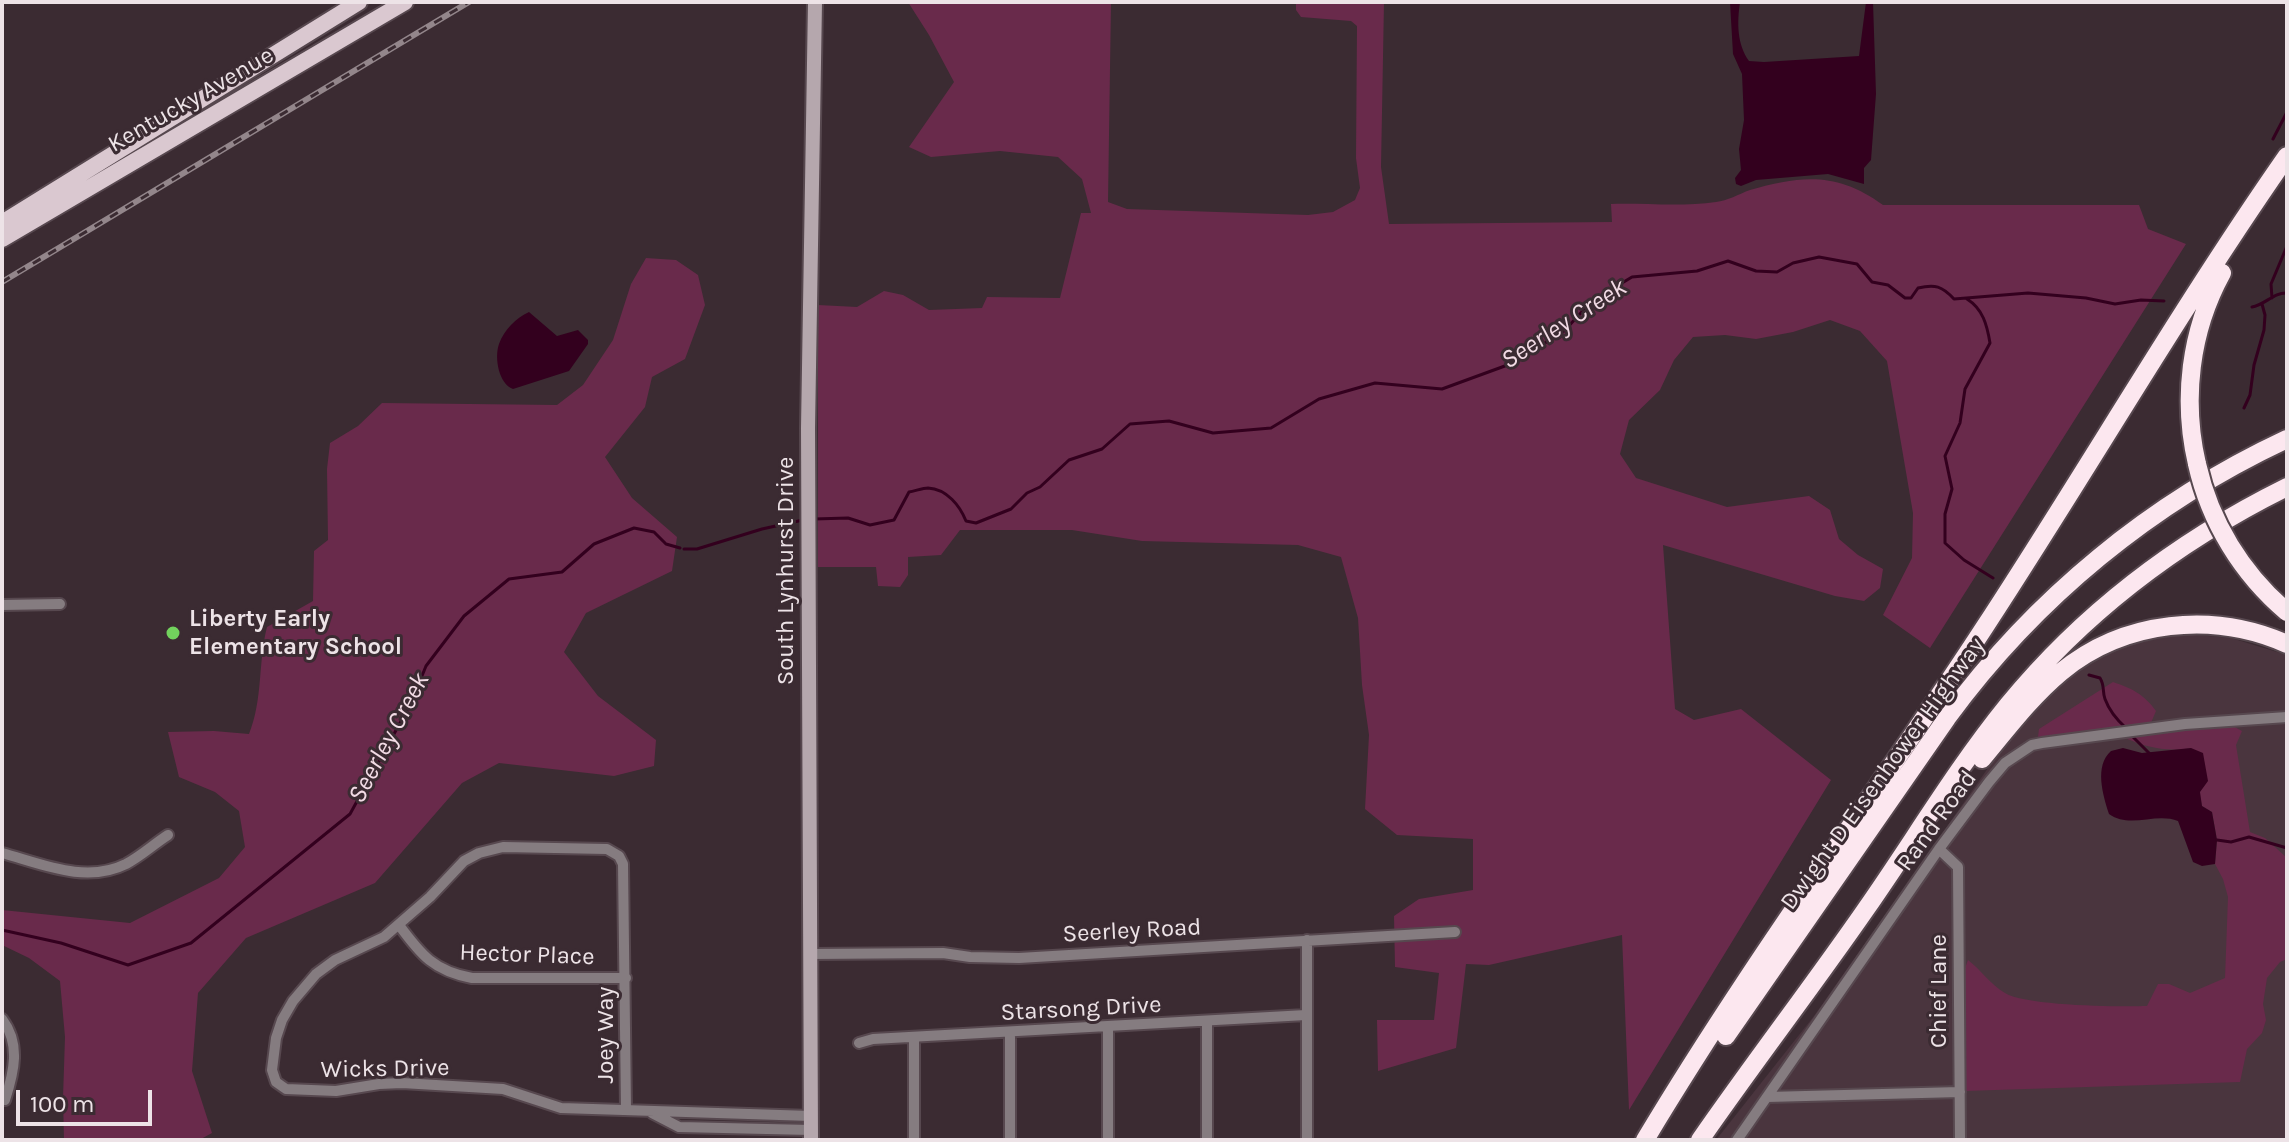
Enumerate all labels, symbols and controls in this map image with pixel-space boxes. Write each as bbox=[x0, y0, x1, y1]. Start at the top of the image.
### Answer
street label: Kentucky Avenue bbox=[103, 41, 279, 159]
water label: Seerley Creek bbox=[1495, 272, 1633, 376]
street label: South Lynhurst Drive bbox=[772, 457, 800, 685]
place label: Liberty Early Elementary School bbox=[189, 605, 402, 661]
marker: Liberty Early Elementary School bbox=[164, 624, 182, 642]
street label: Dwight D Eisenhower Highway bbox=[1775, 632, 1991, 916]
water label: Seerley Creek bbox=[342, 667, 436, 809]
street label: Rand Road bbox=[1891, 765, 1983, 877]
street label: Seerley Road bbox=[1062, 913, 1202, 949]
street label: Chief Lane bbox=[1925, 934, 1953, 1048]
street label: Hector Place bbox=[459, 938, 595, 972]
street label: Joey Way bbox=[592, 986, 620, 1084]
street label: Starsong Drive bbox=[1000, 990, 1162, 1028]
street label: Wicks Drive bbox=[320, 1053, 450, 1085]
scale bar bbox=[20, 1074, 156, 1124]
text: 100 m bbox=[30, 1090, 95, 1118]

